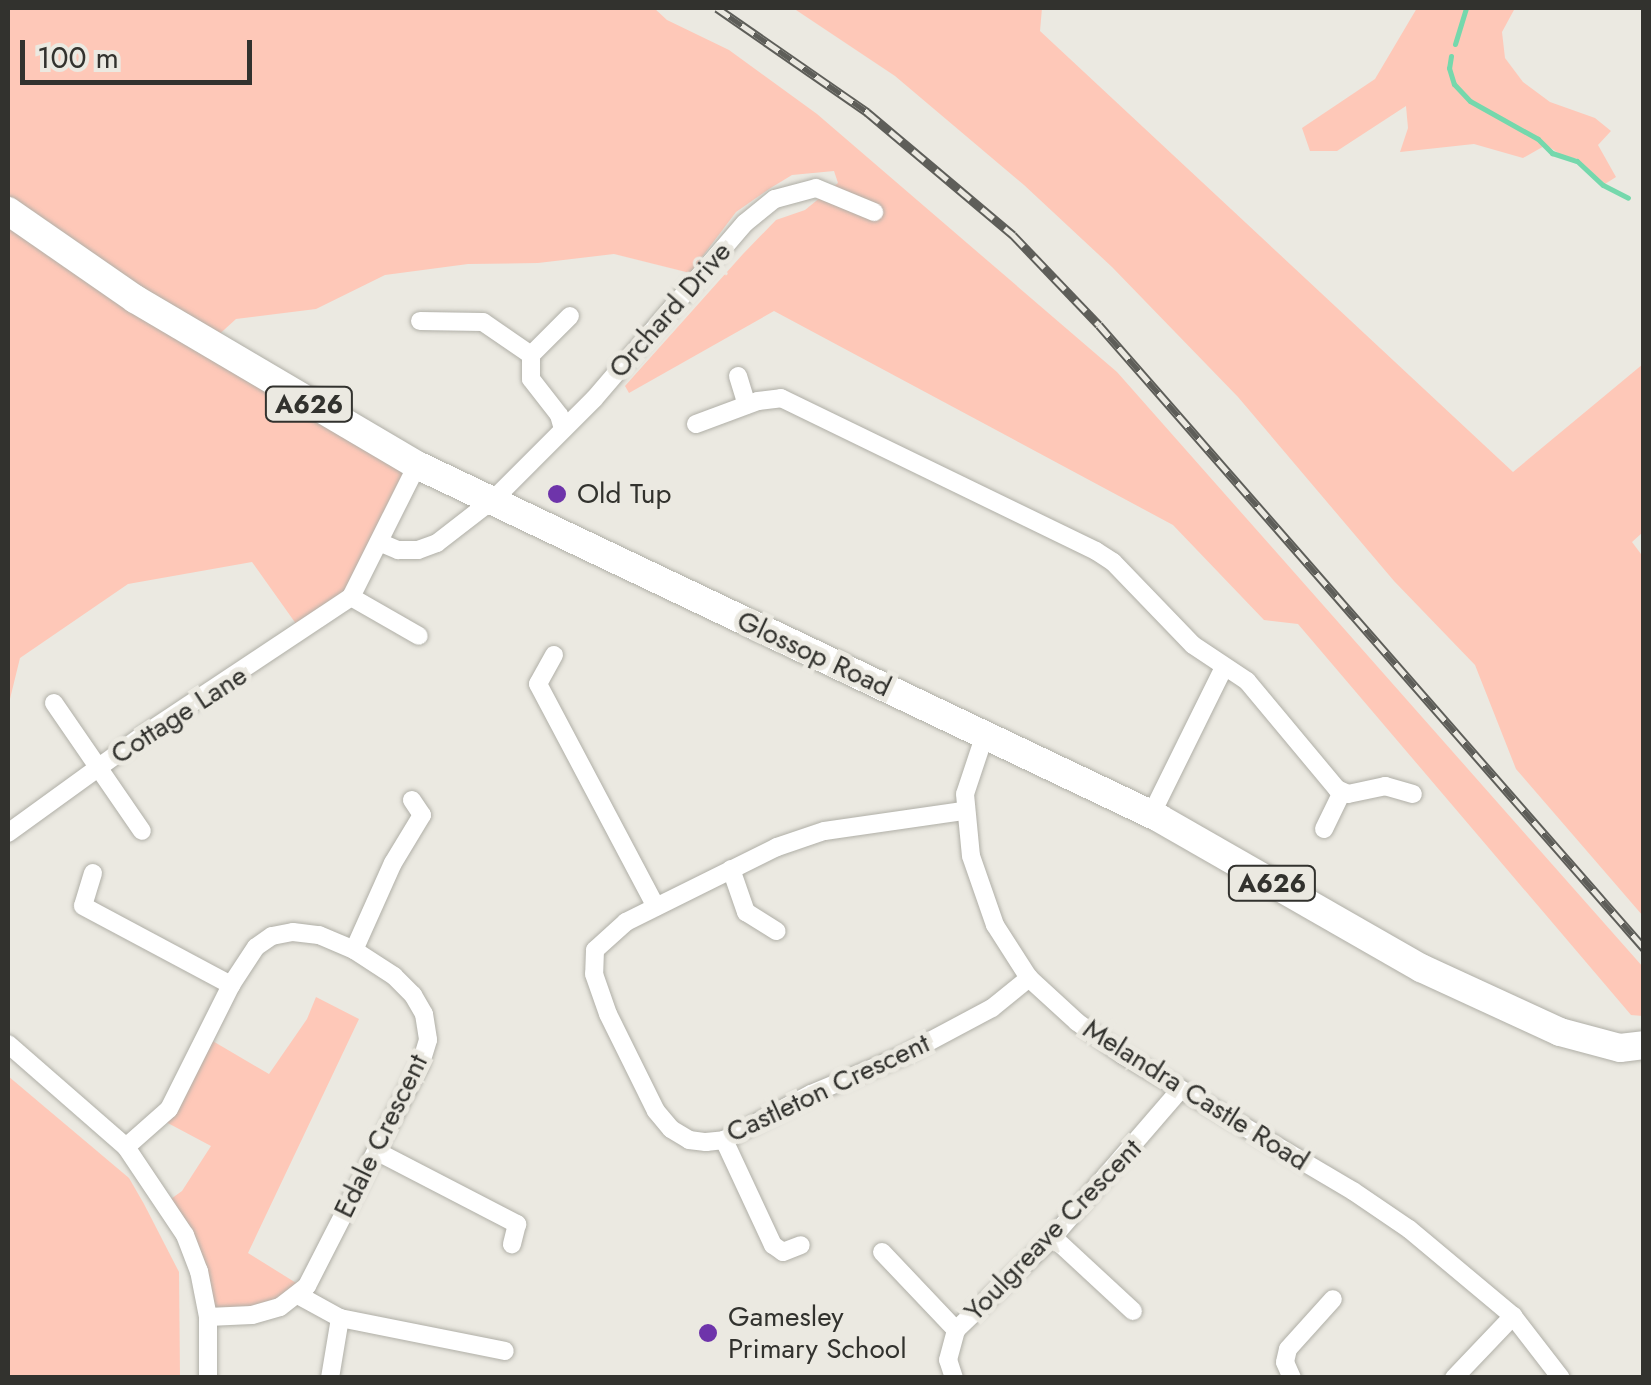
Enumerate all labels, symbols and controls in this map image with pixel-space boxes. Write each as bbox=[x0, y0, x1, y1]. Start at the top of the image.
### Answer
scale bar bbox=[25, 20, 258, 82]
text: 100 m bbox=[37, 36, 119, 79]
street label: Orchard Drive bbox=[602, 235, 738, 385]
road number: A626 bbox=[264, 384, 354, 424]
place label: Old Tup bbox=[577, 477, 671, 511]
marker: Old Tup bbox=[546, 483, 568, 505]
street label: Glossop Road bbox=[732, 604, 896, 704]
street label: Cottage Lane bbox=[105, 659, 253, 771]
road number: A626 bbox=[1227, 863, 1317, 903]
street label: Melandra Castle Road bbox=[1077, 1012, 1315, 1178]
street label: Castleton Crescent bbox=[721, 1026, 935, 1150]
street label: Edale Crescent bbox=[327, 1049, 435, 1223]
street label: Youlgreave Crescent bbox=[957, 1132, 1149, 1328]
place label: Gamesley Primary School bbox=[728, 1300, 907, 1366]
marker: Gamesley Primary School bbox=[697, 1322, 719, 1344]

